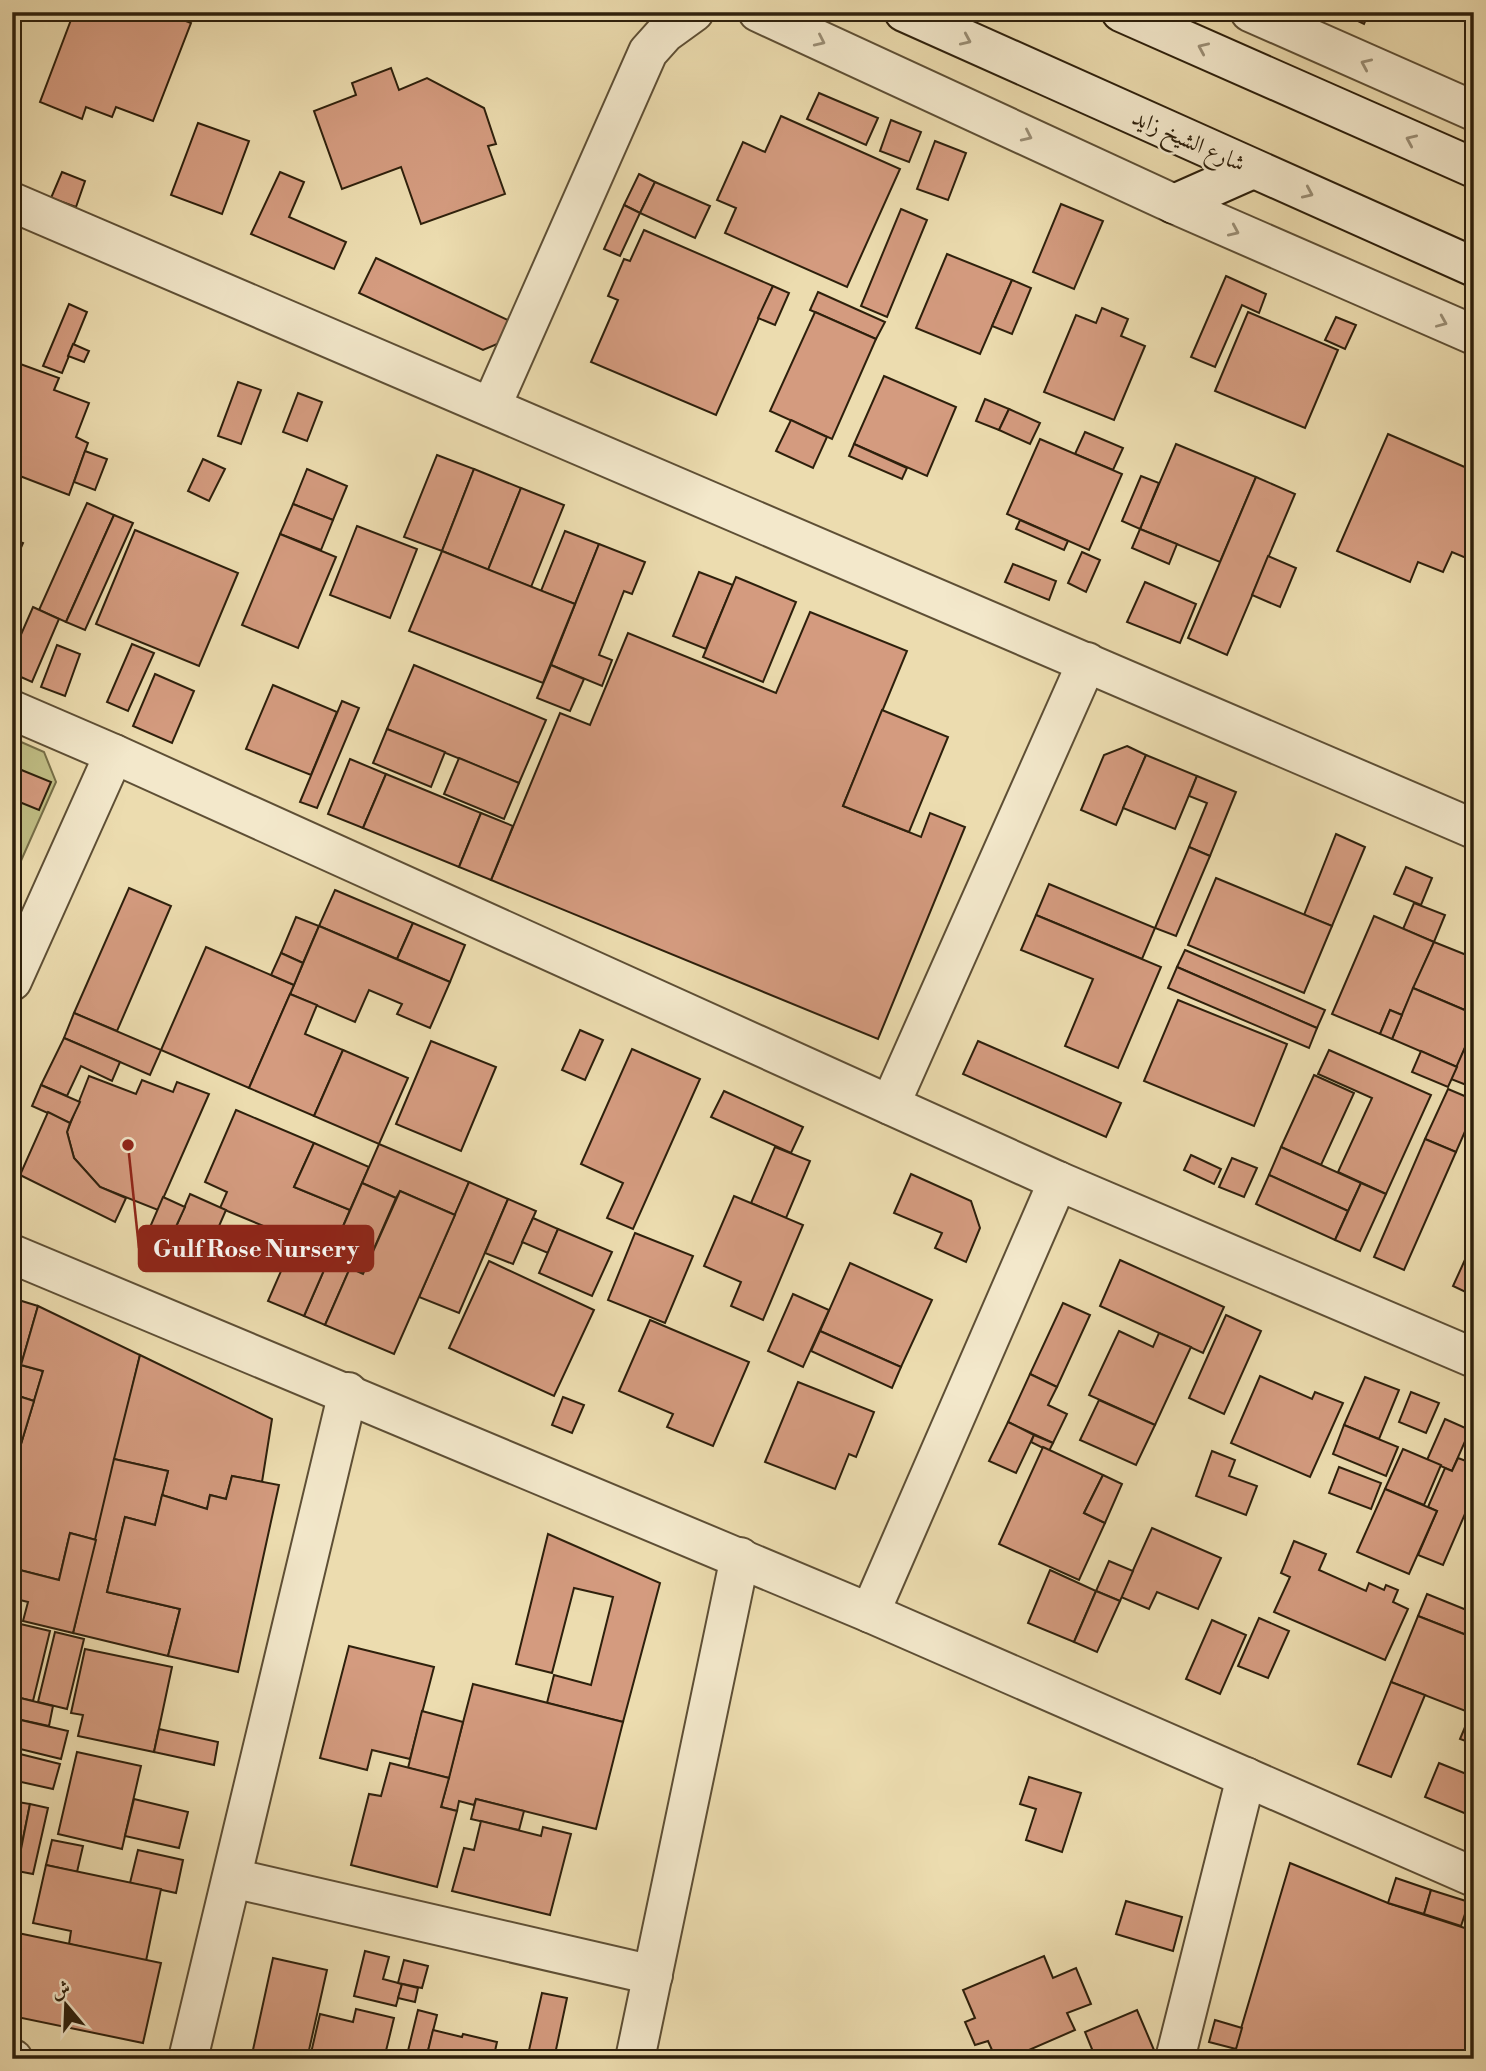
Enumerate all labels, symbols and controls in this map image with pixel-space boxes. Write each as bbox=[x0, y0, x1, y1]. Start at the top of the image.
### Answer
one-way arrow bbox=[959, 32, 971, 46]
one-way arrow bbox=[813, 33, 826, 47]
one-way arrow bbox=[1198, 42, 1210, 56]
one-way arrow bbox=[1361, 58, 1374, 72]
street label: شارع الشيخ زايد bbox=[1125, 104, 1250, 184]
one-way arrow bbox=[1020, 128, 1032, 142]
one-way arrow bbox=[1406, 134, 1419, 148]
one-way arrow bbox=[1301, 185, 1313, 199]
one-way arrow bbox=[1227, 223, 1239, 237]
one-way arrow bbox=[1435, 314, 1448, 328]
callout: Gulf Rose Nursery bbox=[139, 1226, 373, 1271]
text: Gulf Rose Nursery bbox=[153, 1235, 360, 1265]
north arrow bbox=[32, 1969, 102, 2039]
text: ش bbox=[48, 1975, 74, 2004]

